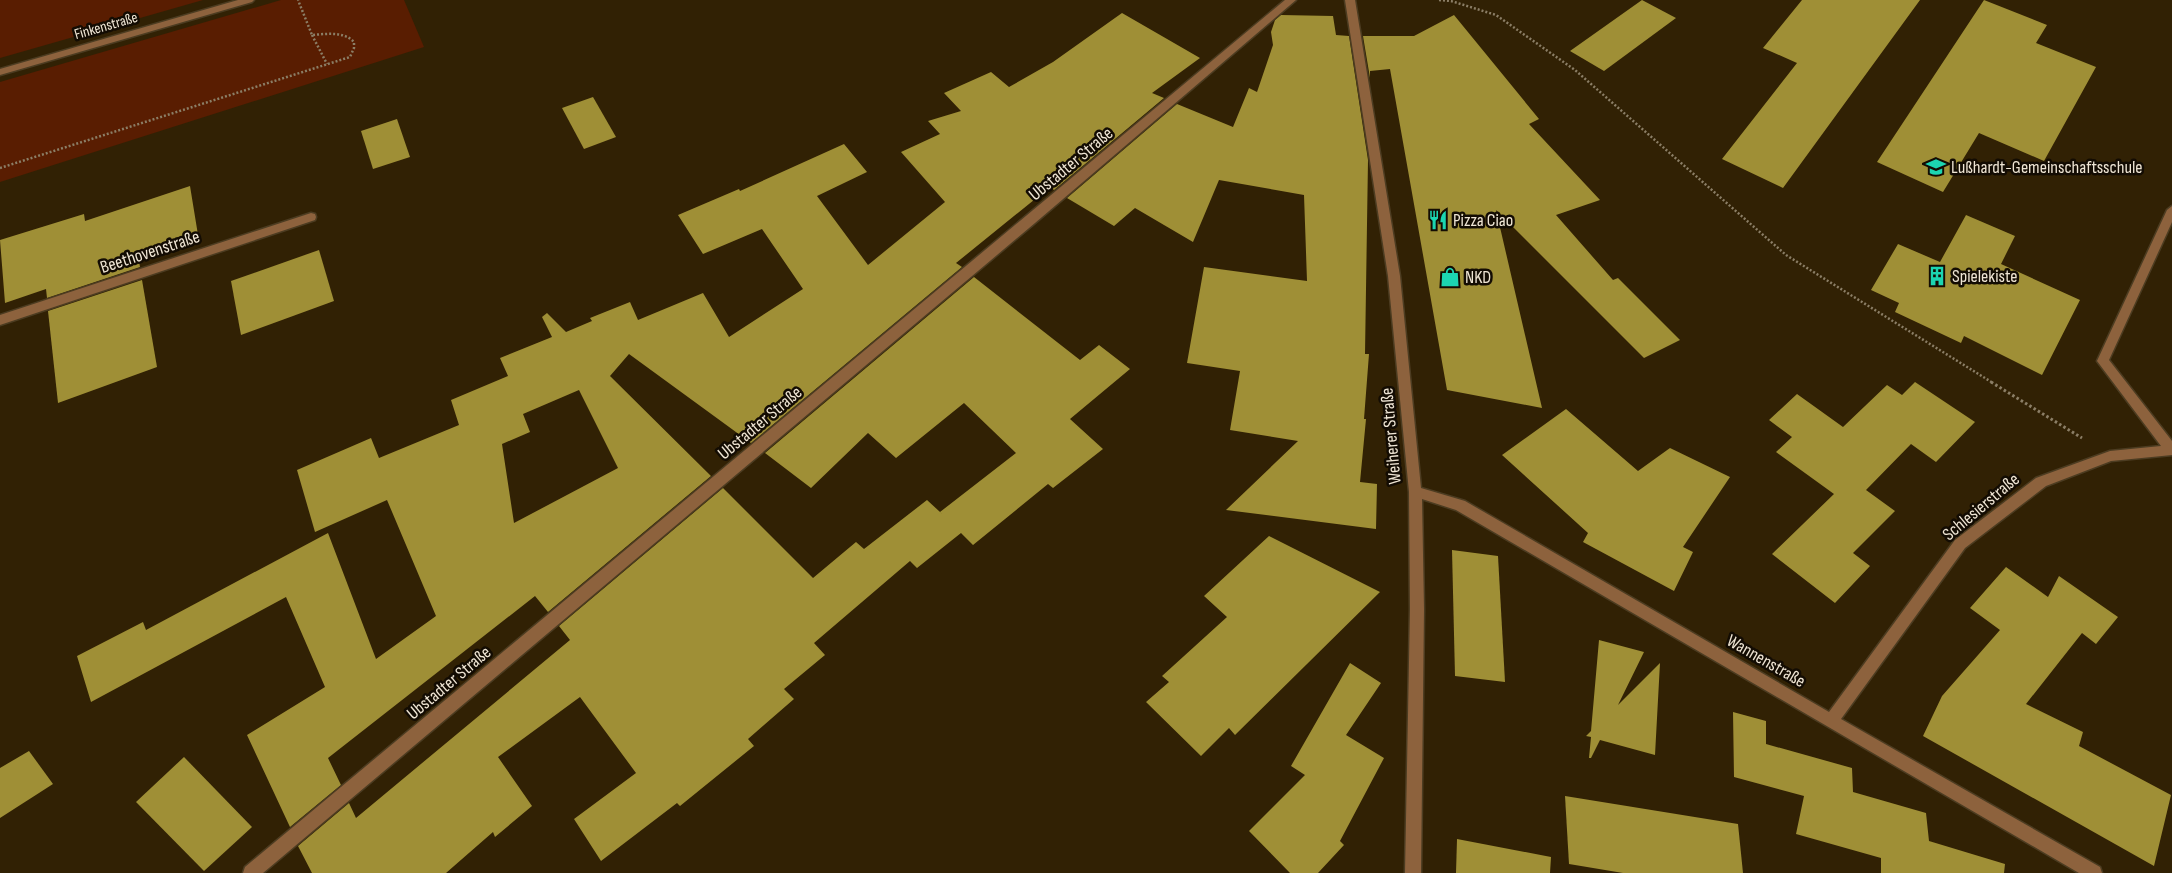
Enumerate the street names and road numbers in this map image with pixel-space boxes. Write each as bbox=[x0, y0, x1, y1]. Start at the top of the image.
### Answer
street label: Finkenstraße bbox=[72, 8, 140, 44]
street label: Ubstadter Straße bbox=[1025, 123, 1117, 205]
street label: Beethovenstraße bbox=[98, 226, 202, 278]
street label: Ubstadter Straße bbox=[714, 382, 806, 464]
street label: Weiherer Straße bbox=[1376, 387, 1406, 485]
street label: Schlesierstraße bbox=[1938, 469, 2024, 545]
street label: Wannenstraße bbox=[1723, 630, 1809, 692]
street label: Ubstadter Straße bbox=[403, 642, 495, 724]

